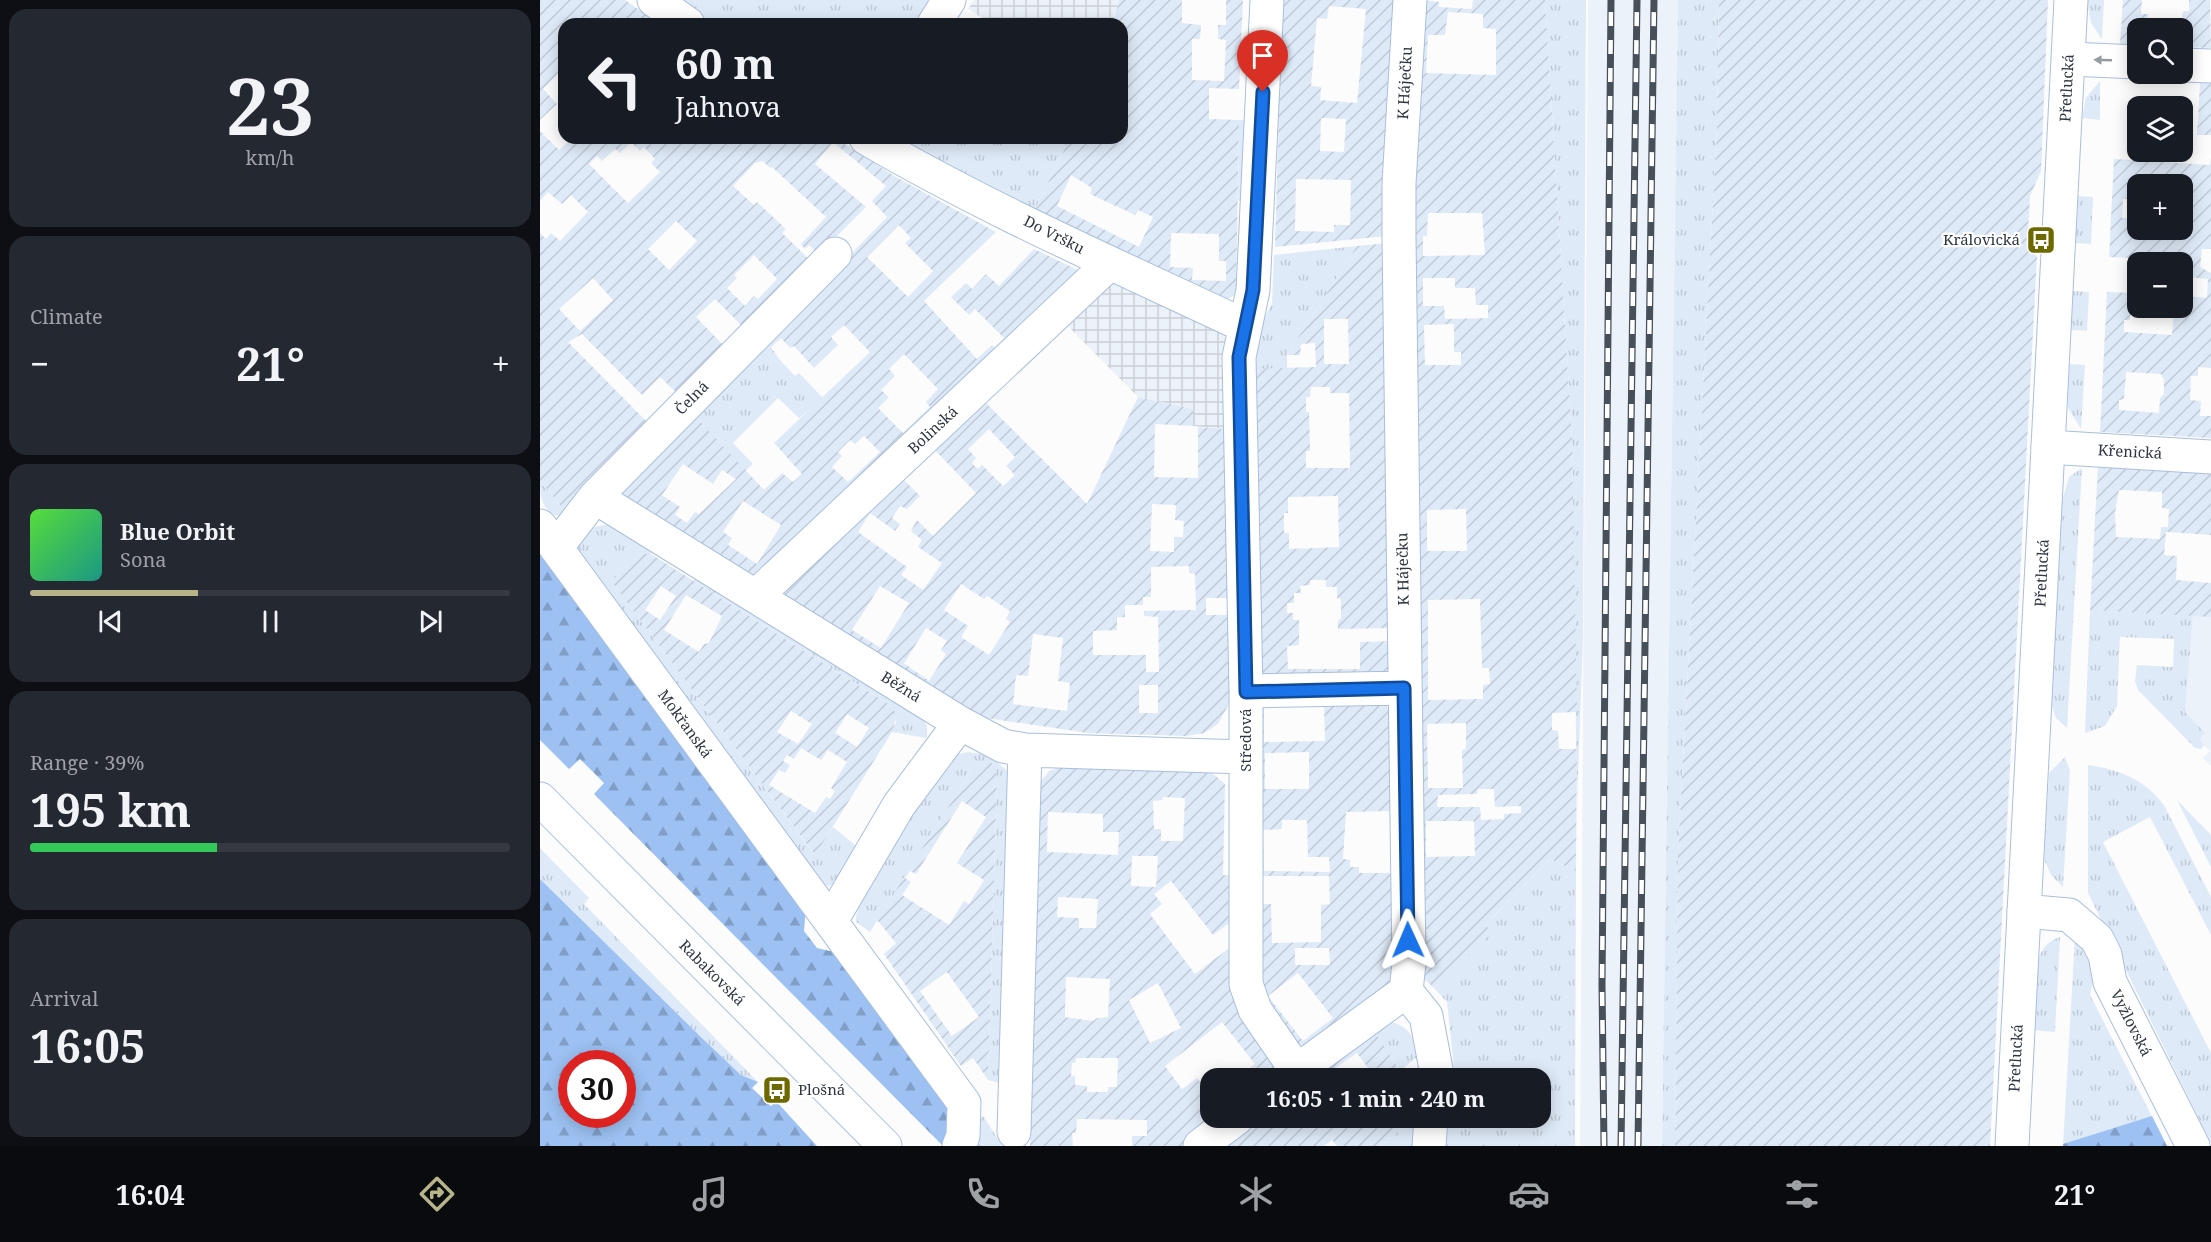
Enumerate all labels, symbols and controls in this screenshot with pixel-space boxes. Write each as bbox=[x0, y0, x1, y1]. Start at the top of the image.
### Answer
map controls bbox=[2127, 18, 2193, 318]
button: search bbox=[2127, 18, 2193, 84]
pin bbox=[1237, 30, 1288, 92]
text: 60 m bbox=[675, 34, 775, 91]
icon: arrive bbox=[1246, 39, 1279, 72]
icon: left bbox=[576, 42, 654, 120]
street label: K Háječku bbox=[1392, 46, 1416, 120]
text: 23 bbox=[226, 52, 314, 158]
street label: Přetlucká bbox=[2054, 53, 2078, 123]
one-way arrow bbox=[2094, 56, 2113, 65]
text: Jahnova bbox=[675, 88, 781, 125]
button: layers bbox=[2127, 96, 2193, 162]
text: km/h bbox=[245, 144, 295, 171]
button: + bbox=[2127, 174, 2193, 240]
street label: Do Vršku bbox=[1021, 210, 1089, 258]
bus stop icon: Královická bbox=[2025, 224, 2057, 256]
place label: Královická bbox=[1943, 229, 2020, 249]
button: − bbox=[2127, 252, 2193, 318]
text: Climate bbox=[30, 303, 103, 330]
text: 21° bbox=[236, 333, 305, 394]
text: − bbox=[30, 341, 49, 386]
text: + bbox=[492, 341, 510, 386]
street label: Čelná bbox=[670, 376, 713, 419]
street label: Bolinská bbox=[903, 401, 962, 458]
street label: Křenická bbox=[2097, 439, 2163, 463]
text: Blue Orbit bbox=[120, 516, 235, 546]
street label: K Háječku bbox=[1391, 532, 1413, 606]
street label: Přetlucká bbox=[2029, 538, 2053, 608]
text: Sona bbox=[120, 546, 167, 573]
icon: previous bbox=[94, 605, 127, 638]
icon: pause bbox=[254, 605, 287, 638]
icon: next bbox=[414, 605, 447, 638]
street label: Běžná bbox=[878, 666, 925, 706]
street label: Mokřanská bbox=[654, 685, 718, 762]
street label: Středová bbox=[1235, 708, 1255, 772]
text: Range · 39% bbox=[30, 749, 144, 776]
text: 195 km bbox=[30, 779, 191, 840]
position arrow bbox=[1376, 908, 1440, 972]
street label: Rabakovská bbox=[675, 935, 750, 1010]
text: Arrival bbox=[30, 985, 98, 1012]
street label: Vyžlovská bbox=[2107, 986, 2157, 1059]
text: 16:05 bbox=[30, 1015, 145, 1076]
street label: Přetlucká bbox=[2003, 1023, 2027, 1093]
speed limit sign: 30 bbox=[558, 1050, 636, 1128]
bus stop icon: Plošná bbox=[761, 1074, 793, 1106]
place label: Plošná bbox=[798, 1079, 845, 1099]
text: 16:05 · 1 min · 240 m bbox=[1266, 1083, 1485, 1113]
icon: directions bbox=[416, 1173, 458, 1215]
icon: music bbox=[689, 1173, 731, 1215]
icon: phone bbox=[962, 1173, 1004, 1215]
icon: climate bbox=[1235, 1173, 1277, 1215]
icon: car bbox=[1508, 1173, 1550, 1215]
icon: filters bbox=[1781, 1173, 1823, 1215]
text: 16:04 bbox=[116, 1176, 185, 1213]
text: 21° bbox=[2054, 1176, 2095, 1213]

